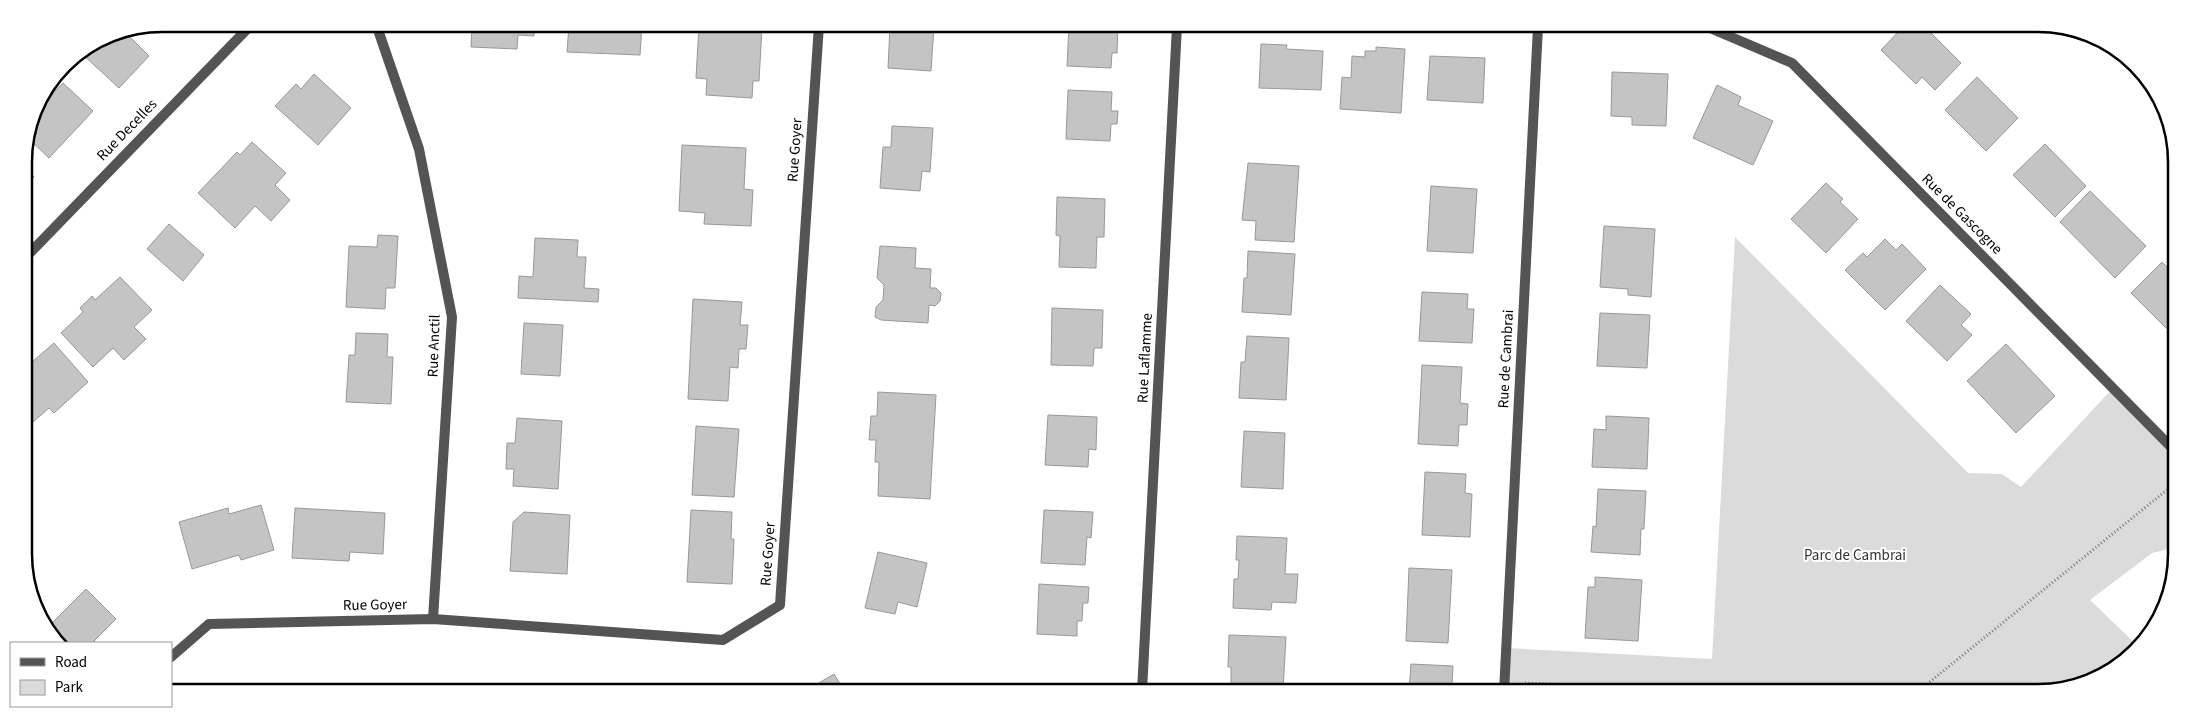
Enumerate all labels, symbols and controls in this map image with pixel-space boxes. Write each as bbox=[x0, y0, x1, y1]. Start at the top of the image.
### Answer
street label: Rue Decelles bbox=[92, 94, 162, 166]
street label: Rue Goyer bbox=[782, 117, 808, 183]
street label: Rue de Gascogne bbox=[1917, 169, 2007, 259]
street label: Rue de Cambrai bbox=[1493, 309, 1519, 409]
street label: Rue Laflamme bbox=[1132, 312, 1158, 404]
street label: Rue Anctil bbox=[422, 314, 446, 378]
street label: Rue Goyer bbox=[755, 521, 781, 587]
park label: Parc de Cambrai bbox=[1804, 545, 1906, 566]
street label: Rue Goyer bbox=[343, 594, 408, 616]
legend bbox=[10, 642, 172, 707]
text: Road bbox=[55, 652, 87, 673]
text: Park bbox=[55, 677, 84, 698]

